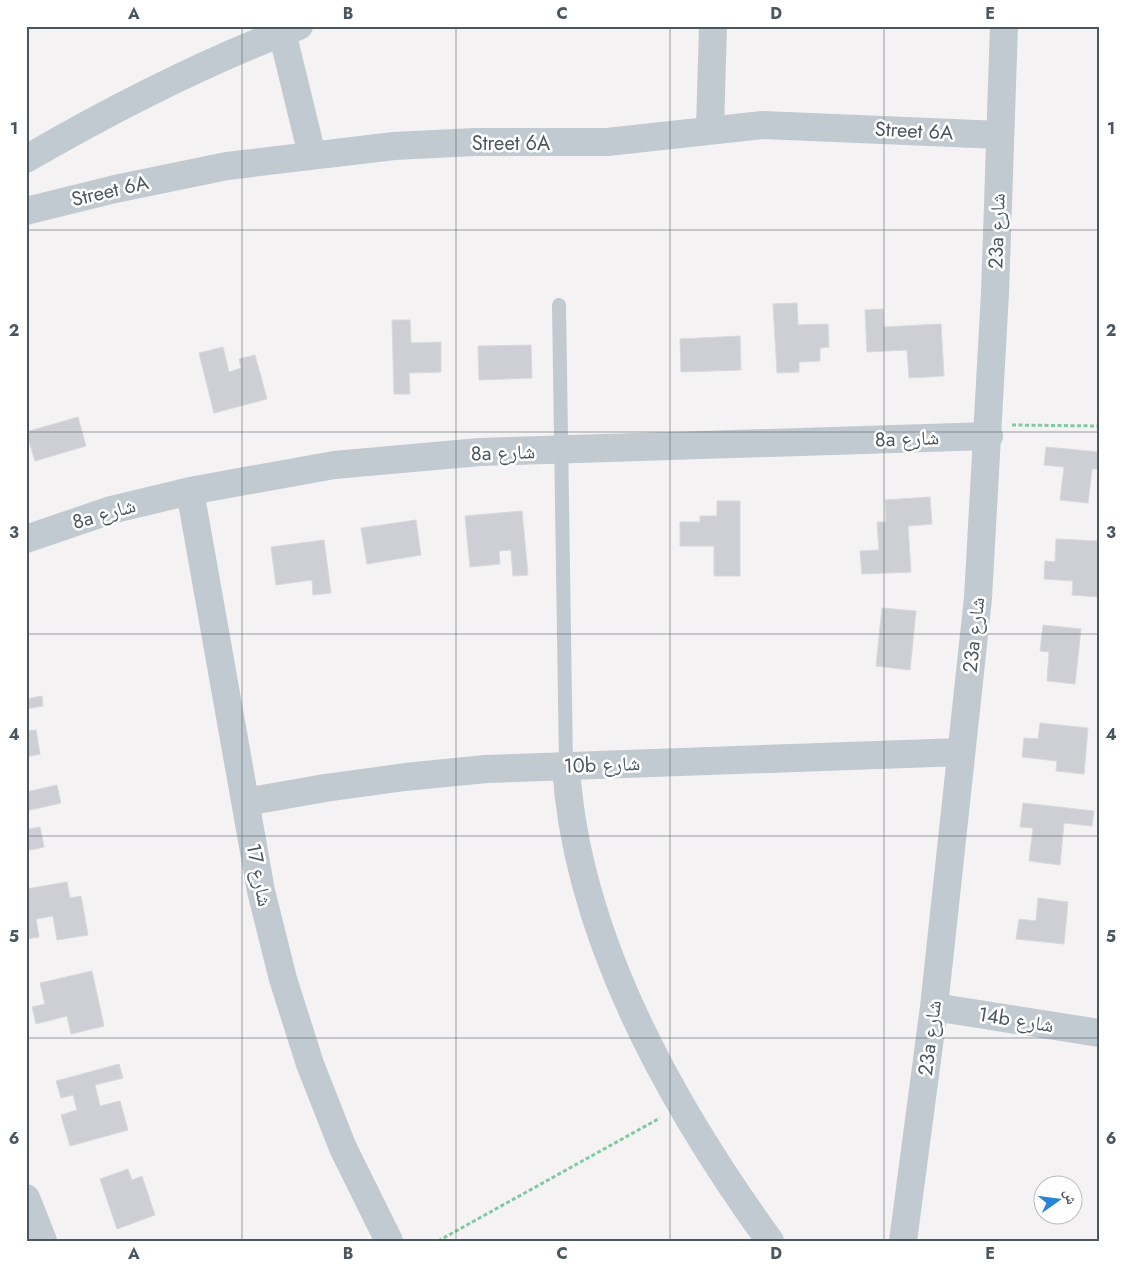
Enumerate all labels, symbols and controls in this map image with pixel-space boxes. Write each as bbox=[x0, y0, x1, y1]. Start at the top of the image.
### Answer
text: A bbox=[127, 2, 140, 25]
text: B bbox=[343, 2, 353, 25]
text: C bbox=[556, 2, 568, 25]
text: D bbox=[770, 2, 782, 25]
text: E bbox=[985, 2, 995, 25]
street label: Street 6A bbox=[874, 114, 955, 148]
text: 1 bbox=[10, 117, 18, 140]
text: 1 bbox=[1107, 117, 1115, 140]
street label: Street 6A bbox=[472, 129, 551, 158]
street label: Street 6A bbox=[69, 168, 152, 214]
street label: 23a شارع bbox=[981, 193, 1013, 269]
text: 2 bbox=[9, 319, 19, 342]
text: 2 bbox=[1106, 319, 1116, 342]
street label: 8a شارع bbox=[874, 423, 940, 455]
street label: 8a شارع bbox=[470, 437, 536, 469]
street label: 8a شارع bbox=[69, 491, 139, 537]
text: 3 bbox=[9, 521, 19, 544]
text: 3 bbox=[1106, 521, 1116, 544]
street label: 23a شارع bbox=[956, 596, 992, 674]
text: 4 bbox=[8, 723, 20, 746]
text: 4 bbox=[1105, 723, 1117, 746]
street label: 10b شارع bbox=[563, 749, 641, 781]
street label: شارع 17 bbox=[239, 841, 279, 909]
text: 5 bbox=[9, 925, 19, 948]
text: 5 bbox=[1106, 925, 1116, 948]
street label: 23a شارع bbox=[911, 999, 949, 1077]
street label: 14b شارع bbox=[976, 1000, 1056, 1040]
text: 6 bbox=[9, 1127, 19, 1150]
text: 6 bbox=[1106, 1127, 1116, 1150]
north arrow bbox=[1032, 1174, 1082, 1224]
text: ش bbox=[1059, 1187, 1082, 1207]
text: A bbox=[127, 1242, 140, 1265]
text: B bbox=[343, 1242, 353, 1265]
text: C bbox=[556, 1242, 568, 1265]
text: D bbox=[770, 1242, 782, 1265]
text: E bbox=[985, 1242, 995, 1265]

